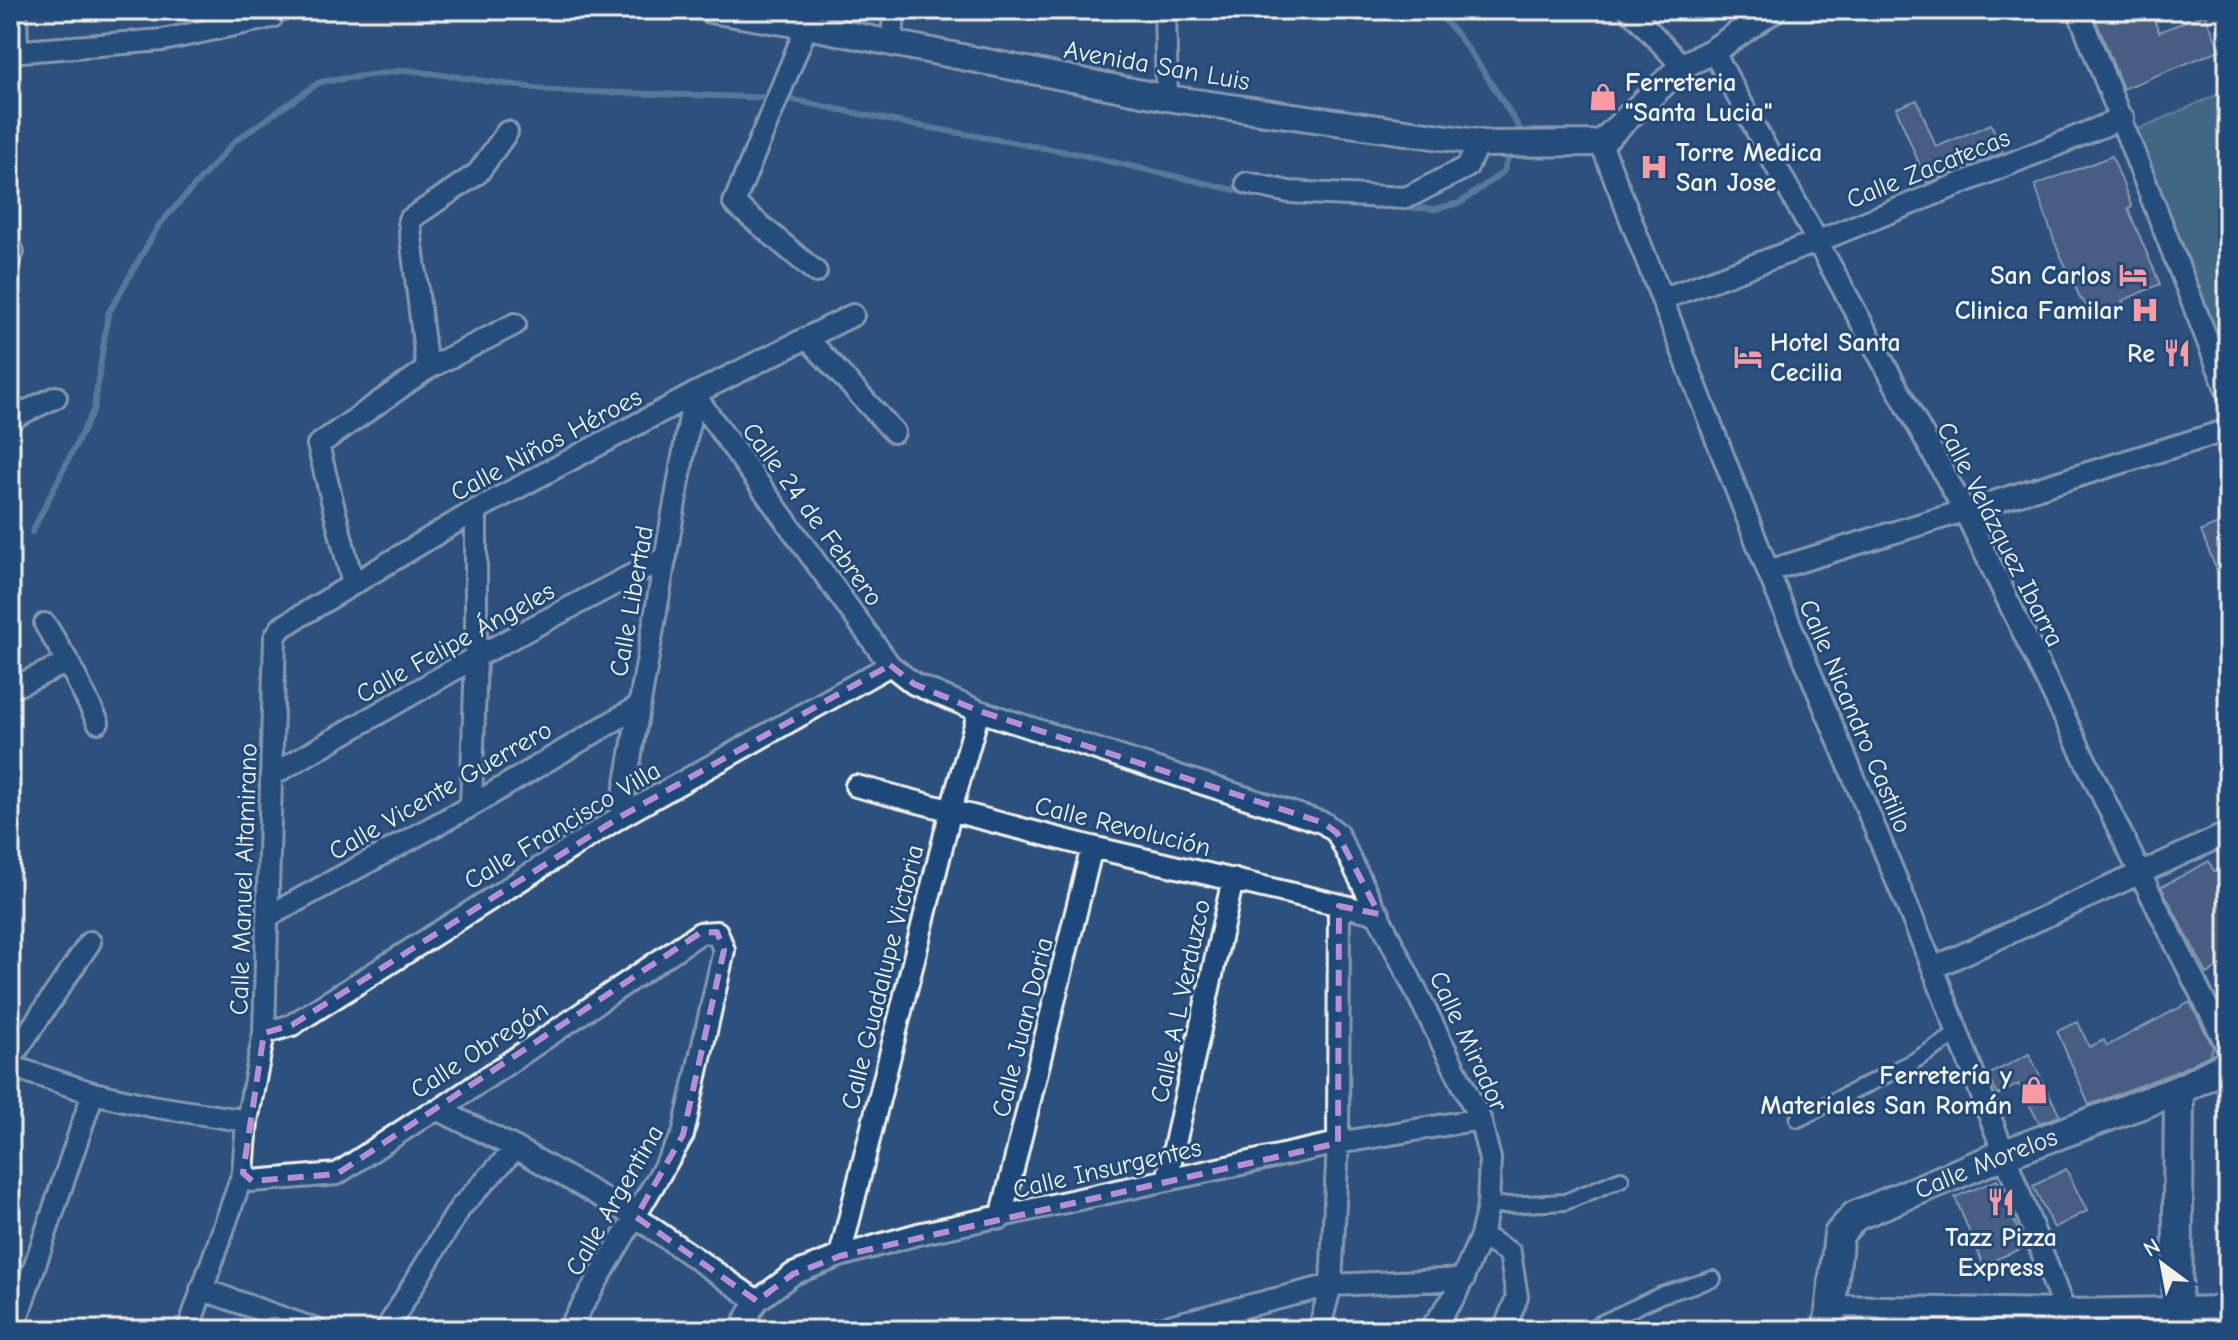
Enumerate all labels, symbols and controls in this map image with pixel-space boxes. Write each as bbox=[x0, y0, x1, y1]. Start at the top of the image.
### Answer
street label: Avenida San Luis bbox=[1062, 35, 1252, 97]
place label: Ferreteria "Santa Lucia" bbox=[1625, 68, 1772, 128]
shop icon: Ferreteria "Santa Lucia" bbox=[1588, 82, 1618, 112]
street label: Calle Zacatecas bbox=[1842, 123, 2014, 215]
place label: Torre Medica San Jose bbox=[1676, 138, 1822, 198]
hospital icon: Torre Medica San Jose bbox=[1639, 152, 1669, 182]
hotel icon: San Carlos bbox=[2118, 260, 2148, 290]
place label: San Carlos bbox=[1990, 261, 2111, 291]
hospital icon: Clinica Familar bbox=[2130, 295, 2160, 325]
place label: Clinica Familar bbox=[1955, 296, 2124, 326]
place label: Hotel Santa Cecilia bbox=[1770, 328, 1901, 388]
restaurant icon: Re bbox=[2162, 338, 2192, 368]
place label: Re bbox=[2127, 339, 2155, 369]
hotel icon: Hotel Santa Cecilia bbox=[1733, 342, 1763, 372]
street label: Calle Niños Héroes bbox=[446, 382, 647, 508]
street label: Calle 24 de Febrero bbox=[736, 417, 889, 612]
street label: Calle Velázquez Ibarra bbox=[1930, 417, 2070, 652]
street label: Calle Libertad bbox=[604, 523, 660, 679]
street label: Calle Felipe Ángeles bbox=[351, 575, 560, 710]
street label: Calle Nicandro Castillo bbox=[1792, 595, 1918, 838]
street label: Calle Vicente Guerrero bbox=[324, 715, 557, 867]
street label: Calle Manuel Altamirano bbox=[224, 742, 264, 1016]
street label: Calle Francisco Villa bbox=[459, 755, 666, 896]
street label: Calle Revolución bbox=[1032, 791, 1214, 863]
street label: Calle Guadalupe Victoria bbox=[836, 842, 930, 1113]
street label: Calle A L Verduzco bbox=[1145, 897, 1217, 1106]
street label: Calle Juan Doria bbox=[986, 934, 1060, 1120]
street label: Calle Mirador bbox=[1423, 967, 1514, 1117]
street label: Calle Obregón bbox=[405, 994, 554, 1105]
place label: Ferretería y Materiales San Román bbox=[1761, 1061, 2012, 1121]
shop icon: Ferretería y Materiales San Román bbox=[2019, 1075, 2049, 1105]
street label: Calle Argentina bbox=[560, 1120, 670, 1281]
street label: Calle Morelos bbox=[1910, 1122, 2062, 1206]
street label: Calle Insurgentes bbox=[1010, 1133, 1204, 1205]
restaurant icon: Tazz Pizza Express bbox=[1986, 1187, 2016, 1217]
place label: Tazz Pizza Express bbox=[1945, 1223, 2057, 1283]
north arrow bbox=[2122, 1224, 2202, 1304]
text: N bbox=[2139, 1233, 2165, 1263]

